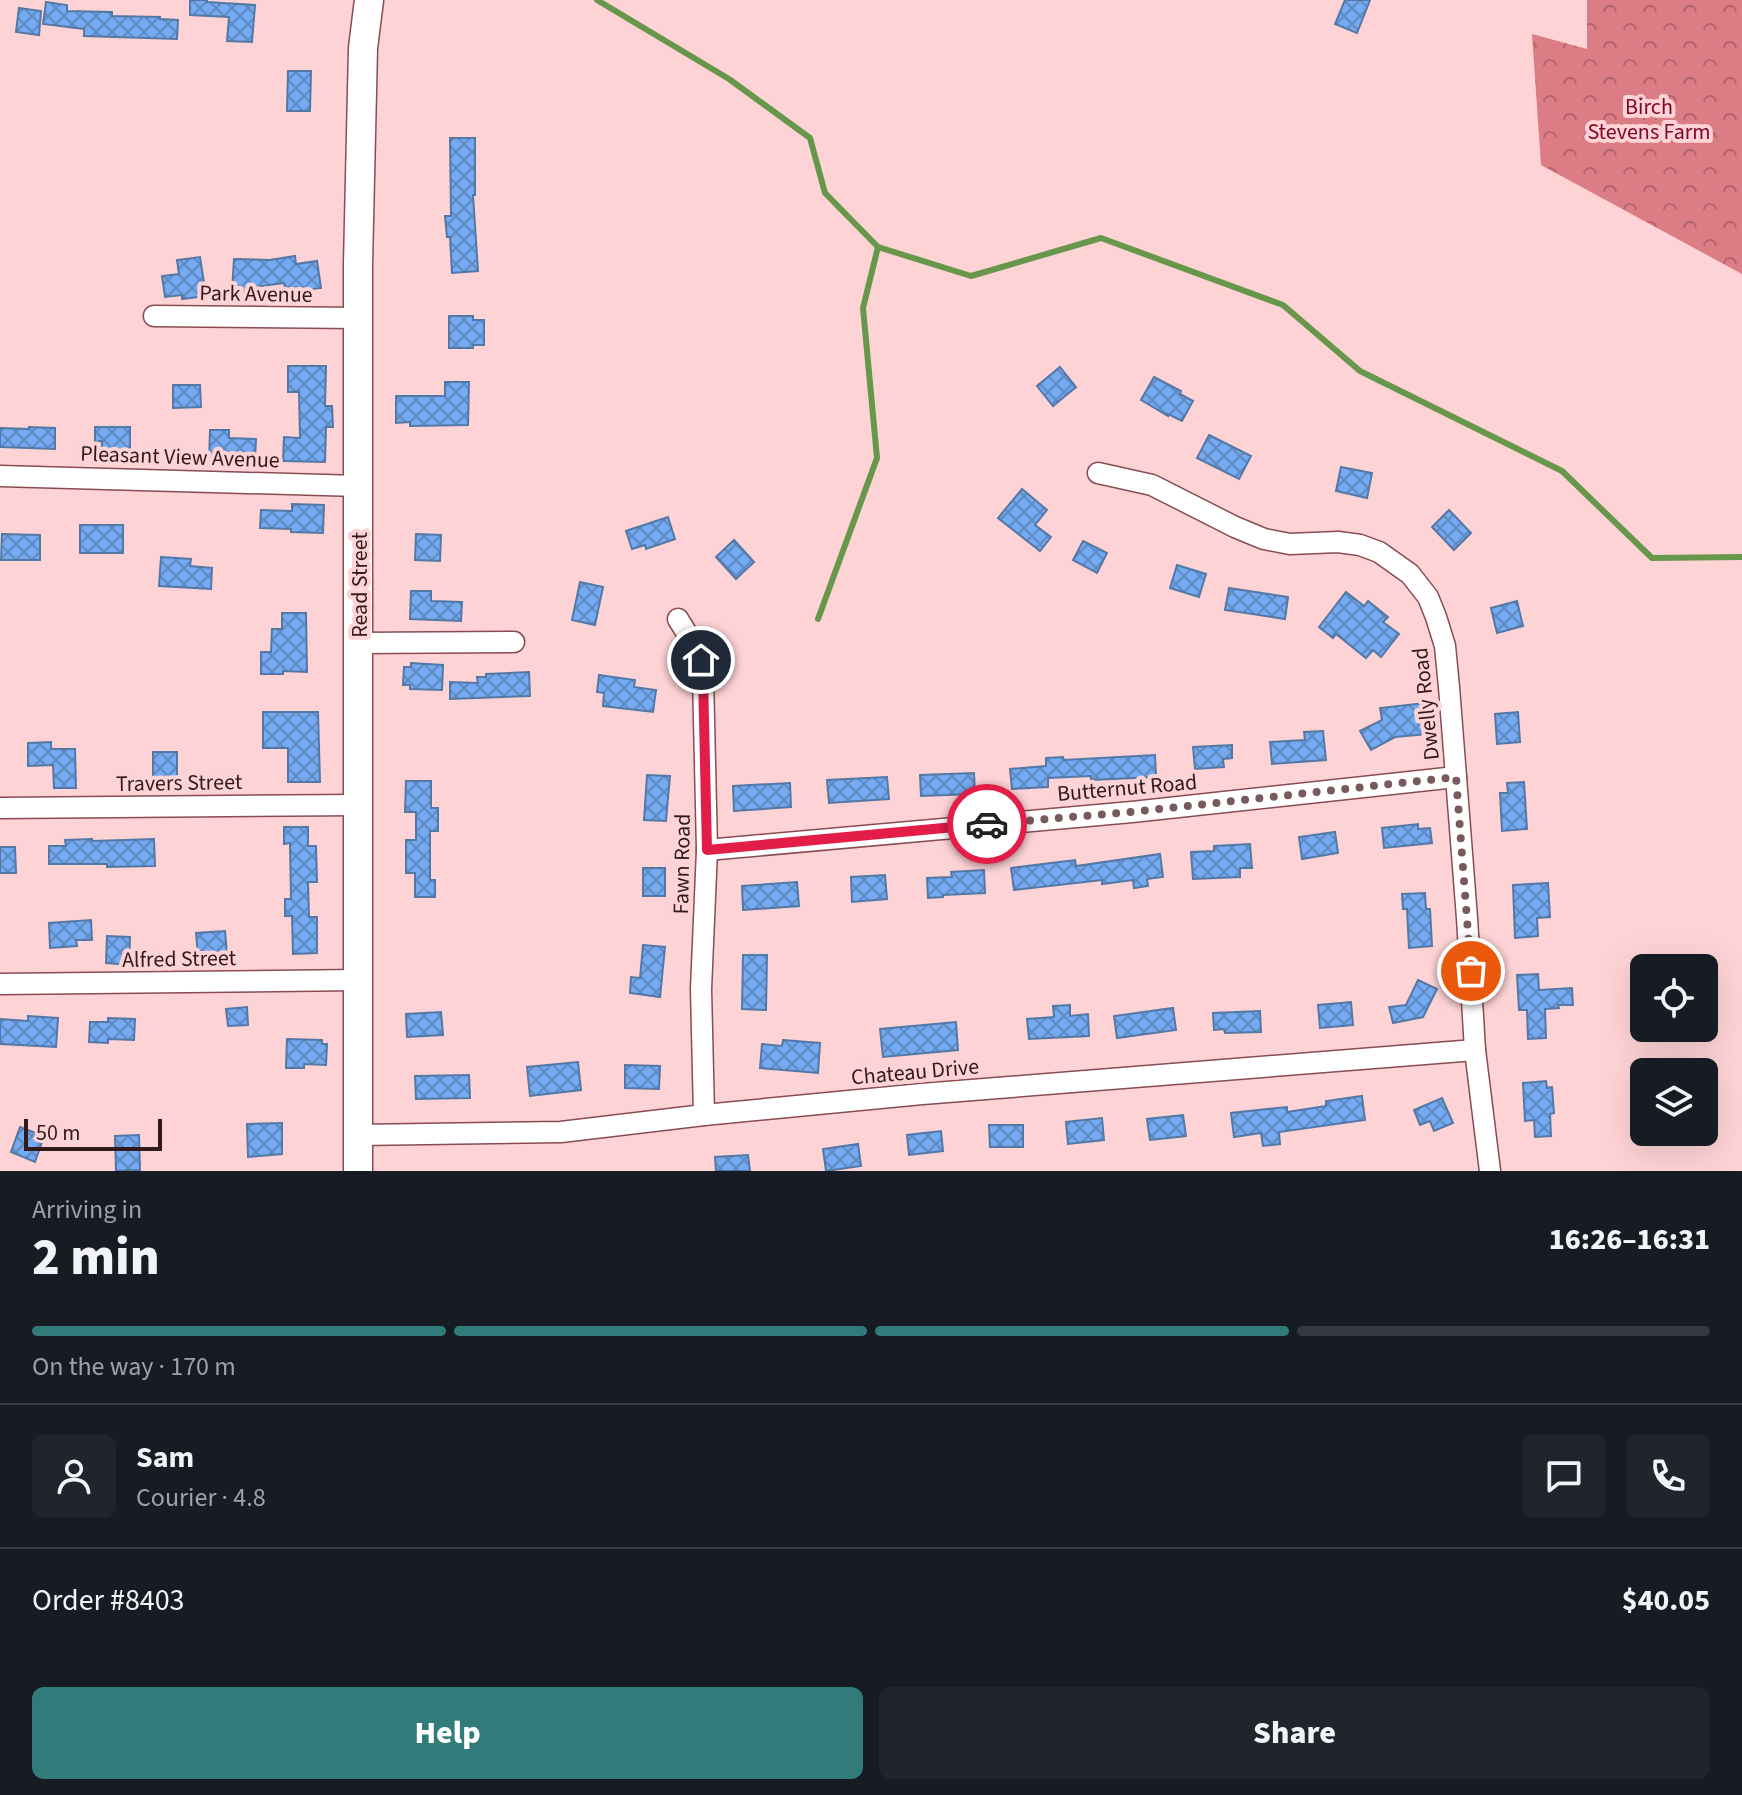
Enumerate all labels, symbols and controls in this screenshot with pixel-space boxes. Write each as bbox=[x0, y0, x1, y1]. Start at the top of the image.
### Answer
park label: Birch Stevens Farm bbox=[1587, 91, 1711, 148]
street label: Park Avenue bbox=[199, 277, 313, 311]
street label: Pleasant View Avenue bbox=[80, 438, 280, 476]
street label: Read Street bbox=[344, 532, 376, 638]
pin bbox=[667, 626, 735, 694]
icon: home bbox=[679, 638, 723, 682]
street label: Dwelly Road bbox=[1404, 646, 1448, 762]
street label: Travers Street bbox=[116, 766, 243, 800]
street label: Butternut Road bbox=[1056, 766, 1199, 810]
courier bbox=[947, 784, 1027, 864]
icon: car bbox=[965, 802, 1009, 846]
street label: Fawn Road bbox=[665, 813, 699, 915]
pin bbox=[1437, 937, 1505, 1005]
street label: Alfred Street bbox=[122, 942, 237, 976]
icon: bag bbox=[1449, 949, 1493, 993]
map controls bbox=[1630, 954, 1718, 1146]
button: locate bbox=[1630, 954, 1718, 1042]
street label: Chateau Drive bbox=[850, 1050, 980, 1094]
button: layers bbox=[1630, 1058, 1718, 1146]
scale bar bbox=[24, 1115, 162, 1151]
text: 50 m bbox=[36, 1117, 81, 1149]
text: Arriving in bbox=[32, 1191, 142, 1228]
text: 16:26–16:31 bbox=[1549, 1218, 1710, 1261]
text: 2 min bbox=[32, 1221, 160, 1295]
text: On the way · 170 m bbox=[32, 1348, 236, 1385]
button: person bbox=[32, 1434, 116, 1518]
button: chat bbox=[1522, 1434, 1606, 1518]
button: phone bbox=[1626, 1434, 1710, 1518]
text: Sam bbox=[136, 1436, 194, 1479]
text: Courier · 4.8 bbox=[136, 1479, 266, 1516]
text: Order #8403 bbox=[32, 1579, 185, 1622]
text: $40.05 bbox=[1622, 1579, 1710, 1622]
button: Help bbox=[32, 1687, 863, 1779]
button: Share bbox=[879, 1687, 1710, 1779]

